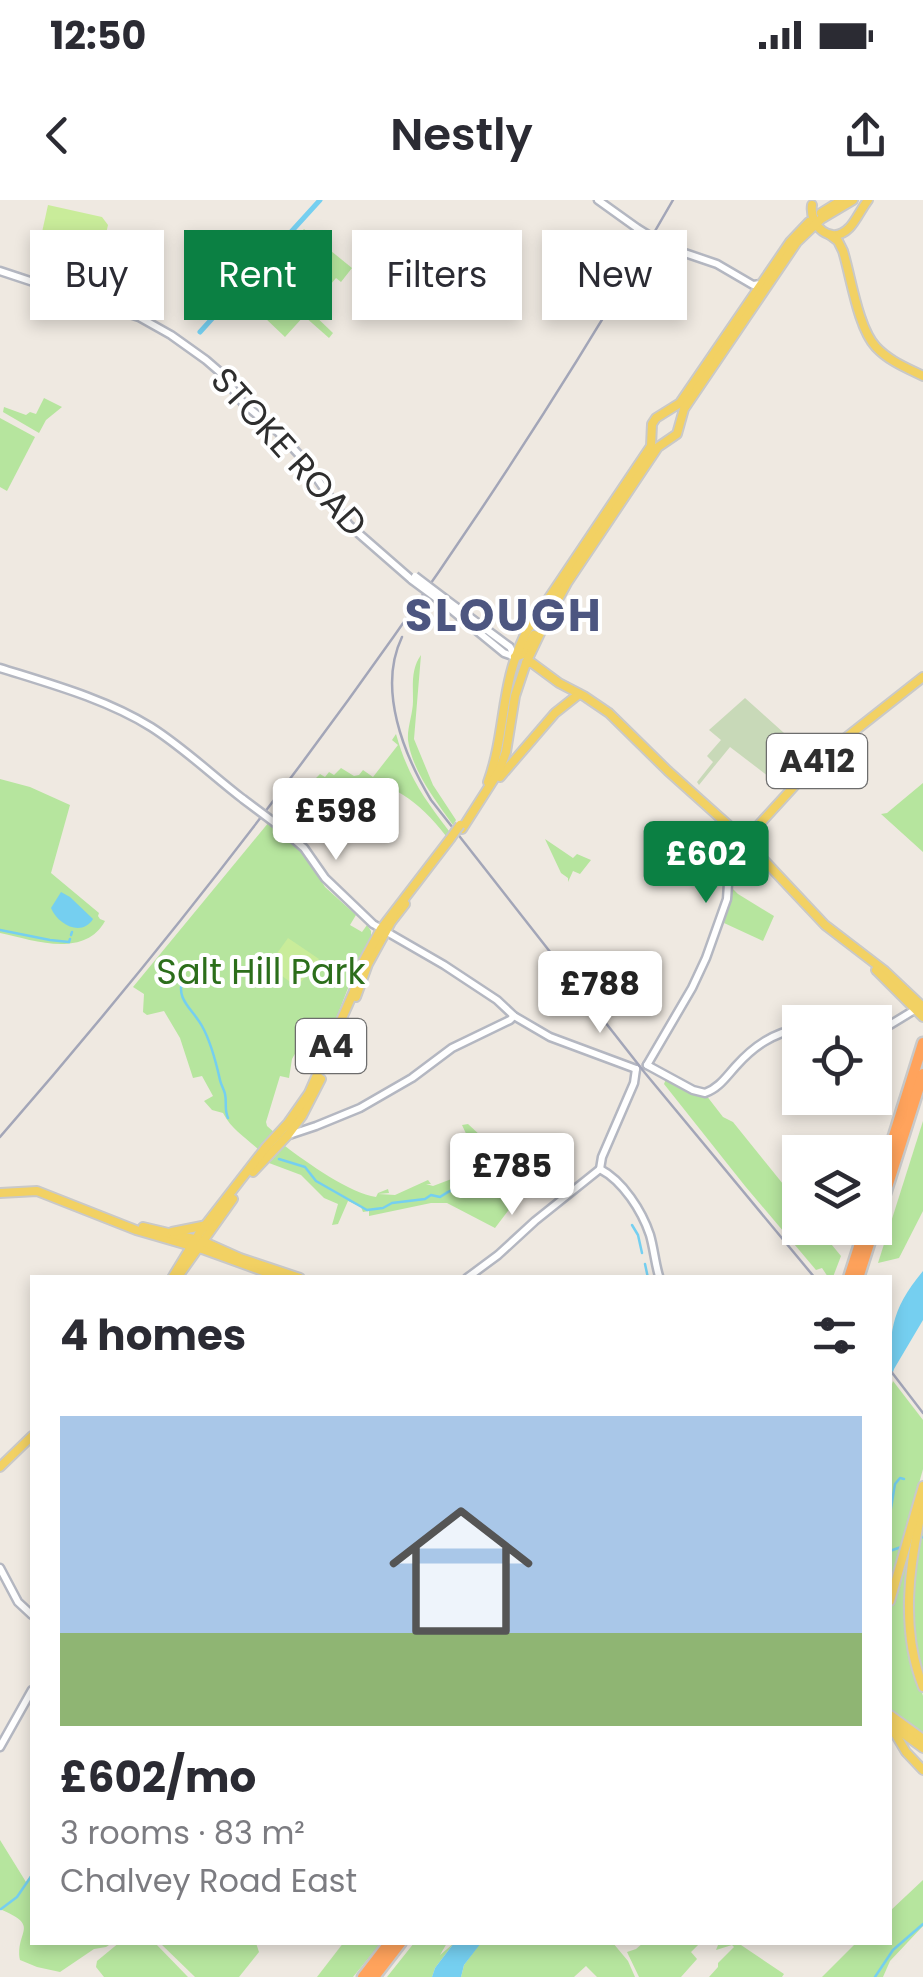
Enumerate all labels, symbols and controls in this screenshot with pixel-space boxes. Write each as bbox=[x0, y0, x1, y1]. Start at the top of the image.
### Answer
text: 12:50 bbox=[50, 9, 146, 62]
text: Nestly bbox=[390, 103, 533, 166]
icon: back bbox=[30, 108, 85, 163]
icon: share bbox=[838, 108, 893, 163]
chip: Buy bbox=[30, 230, 164, 320]
chip: Rent bbox=[184, 230, 332, 320]
chip: Filters bbox=[352, 230, 522, 320]
chip: New bbox=[542, 230, 687, 320]
street label: STOKE ROAD bbox=[200, 356, 379, 547]
district label: SLOUGH bbox=[405, 584, 603, 647]
road number: A412 bbox=[767, 734, 867, 788]
pin: £598 bbox=[277, 778, 395, 863]
text: £598 bbox=[295, 788, 377, 833]
pin: £602 bbox=[647, 821, 765, 906]
text: £602 bbox=[666, 831, 746, 876]
park label: Salt Hill Park bbox=[156, 947, 366, 996]
pin: £788 bbox=[541, 951, 659, 1036]
text: £788 bbox=[560, 961, 640, 1006]
map controls bbox=[782, 1005, 892, 1245]
button: locate bbox=[782, 1005, 892, 1115]
road number: A4 bbox=[296, 1019, 366, 1073]
pin: £785 bbox=[453, 1133, 571, 1218]
button: layers bbox=[782, 1135, 892, 1245]
text: £785 bbox=[472, 1143, 552, 1188]
text: 4 homes bbox=[60, 1306, 246, 1365]
icon: filters bbox=[807, 1308, 862, 1363]
icon: home bbox=[371, 1481, 551, 1661]
text: £602/mo bbox=[60, 1748, 256, 1807]
text: 3 rooms · 83 m² bbox=[60, 1810, 305, 1855]
text: Chalvey Road East bbox=[60, 1858, 357, 1903]

